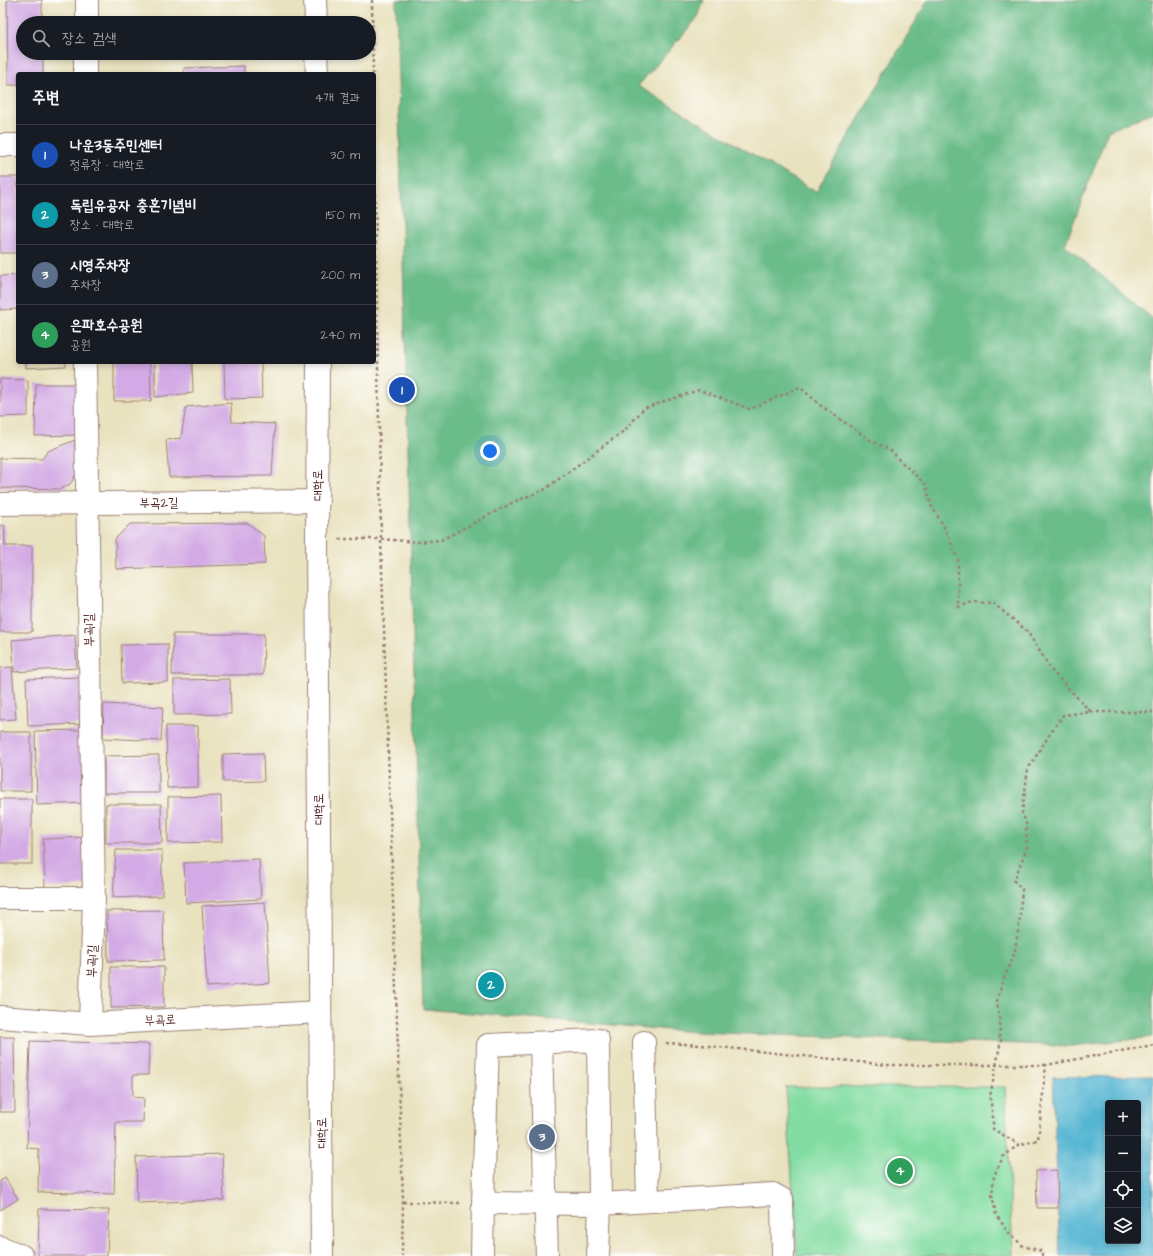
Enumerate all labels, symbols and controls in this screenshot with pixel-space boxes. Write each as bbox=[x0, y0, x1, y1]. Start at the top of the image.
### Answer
search box bbox=[16, 16, 376, 60]
icon: search bbox=[30, 27, 52, 49]
text: 장소 검색 bbox=[62, 28, 116, 49]
text: 주변 bbox=[32, 86, 59, 110]
text: 4개 결과 bbox=[315, 89, 360, 107]
text: 나운3동주민센터 bbox=[70, 135, 162, 156]
text: 1 bbox=[44, 146, 46, 164]
text: 30 m bbox=[330, 146, 360, 164]
text: 정류장 · 대학로 bbox=[70, 156, 145, 174]
text: 독립유공자 충혼기념비 bbox=[70, 195, 197, 216]
text: 2 bbox=[41, 206, 49, 224]
text: 150 m bbox=[326, 206, 360, 224]
text: 장소 · 대학로 bbox=[70, 216, 135, 234]
text: 시영주차장 bbox=[70, 255, 130, 276]
text: 3 bbox=[42, 266, 48, 284]
text: 200 m bbox=[321, 266, 360, 284]
text: 주차장 bbox=[70, 276, 101, 294]
text: 은파호수공원 bbox=[70, 315, 142, 336]
text: 4 bbox=[41, 326, 49, 344]
text: 240 m bbox=[320, 326, 360, 344]
text: 공원 bbox=[70, 336, 91, 354]
pin: 1 bbox=[389, 375, 415, 405]
your location bbox=[480, 441, 500, 461]
street label: 대학로 bbox=[309, 469, 327, 501]
street label: 부곡2길 bbox=[140, 494, 178, 512]
street label: 부곡1길 bbox=[80, 613, 98, 647]
street label: 대학로 bbox=[310, 793, 328, 825]
street label: 부곡1길 bbox=[82, 944, 102, 978]
pin: 2 bbox=[478, 970, 504, 1000]
street label: 부곡로 bbox=[144, 1010, 176, 1030]
map controls bbox=[1105, 1100, 1141, 1244]
button: + bbox=[1105, 1100, 1141, 1136]
street label: 대학로 bbox=[313, 1117, 331, 1149]
pin: 3 bbox=[529, 1122, 555, 1152]
button: − bbox=[1105, 1136, 1141, 1172]
pin: 4 bbox=[887, 1156, 913, 1186]
button: locate bbox=[1105, 1172, 1141, 1208]
button: layers bbox=[1105, 1208, 1141, 1244]

